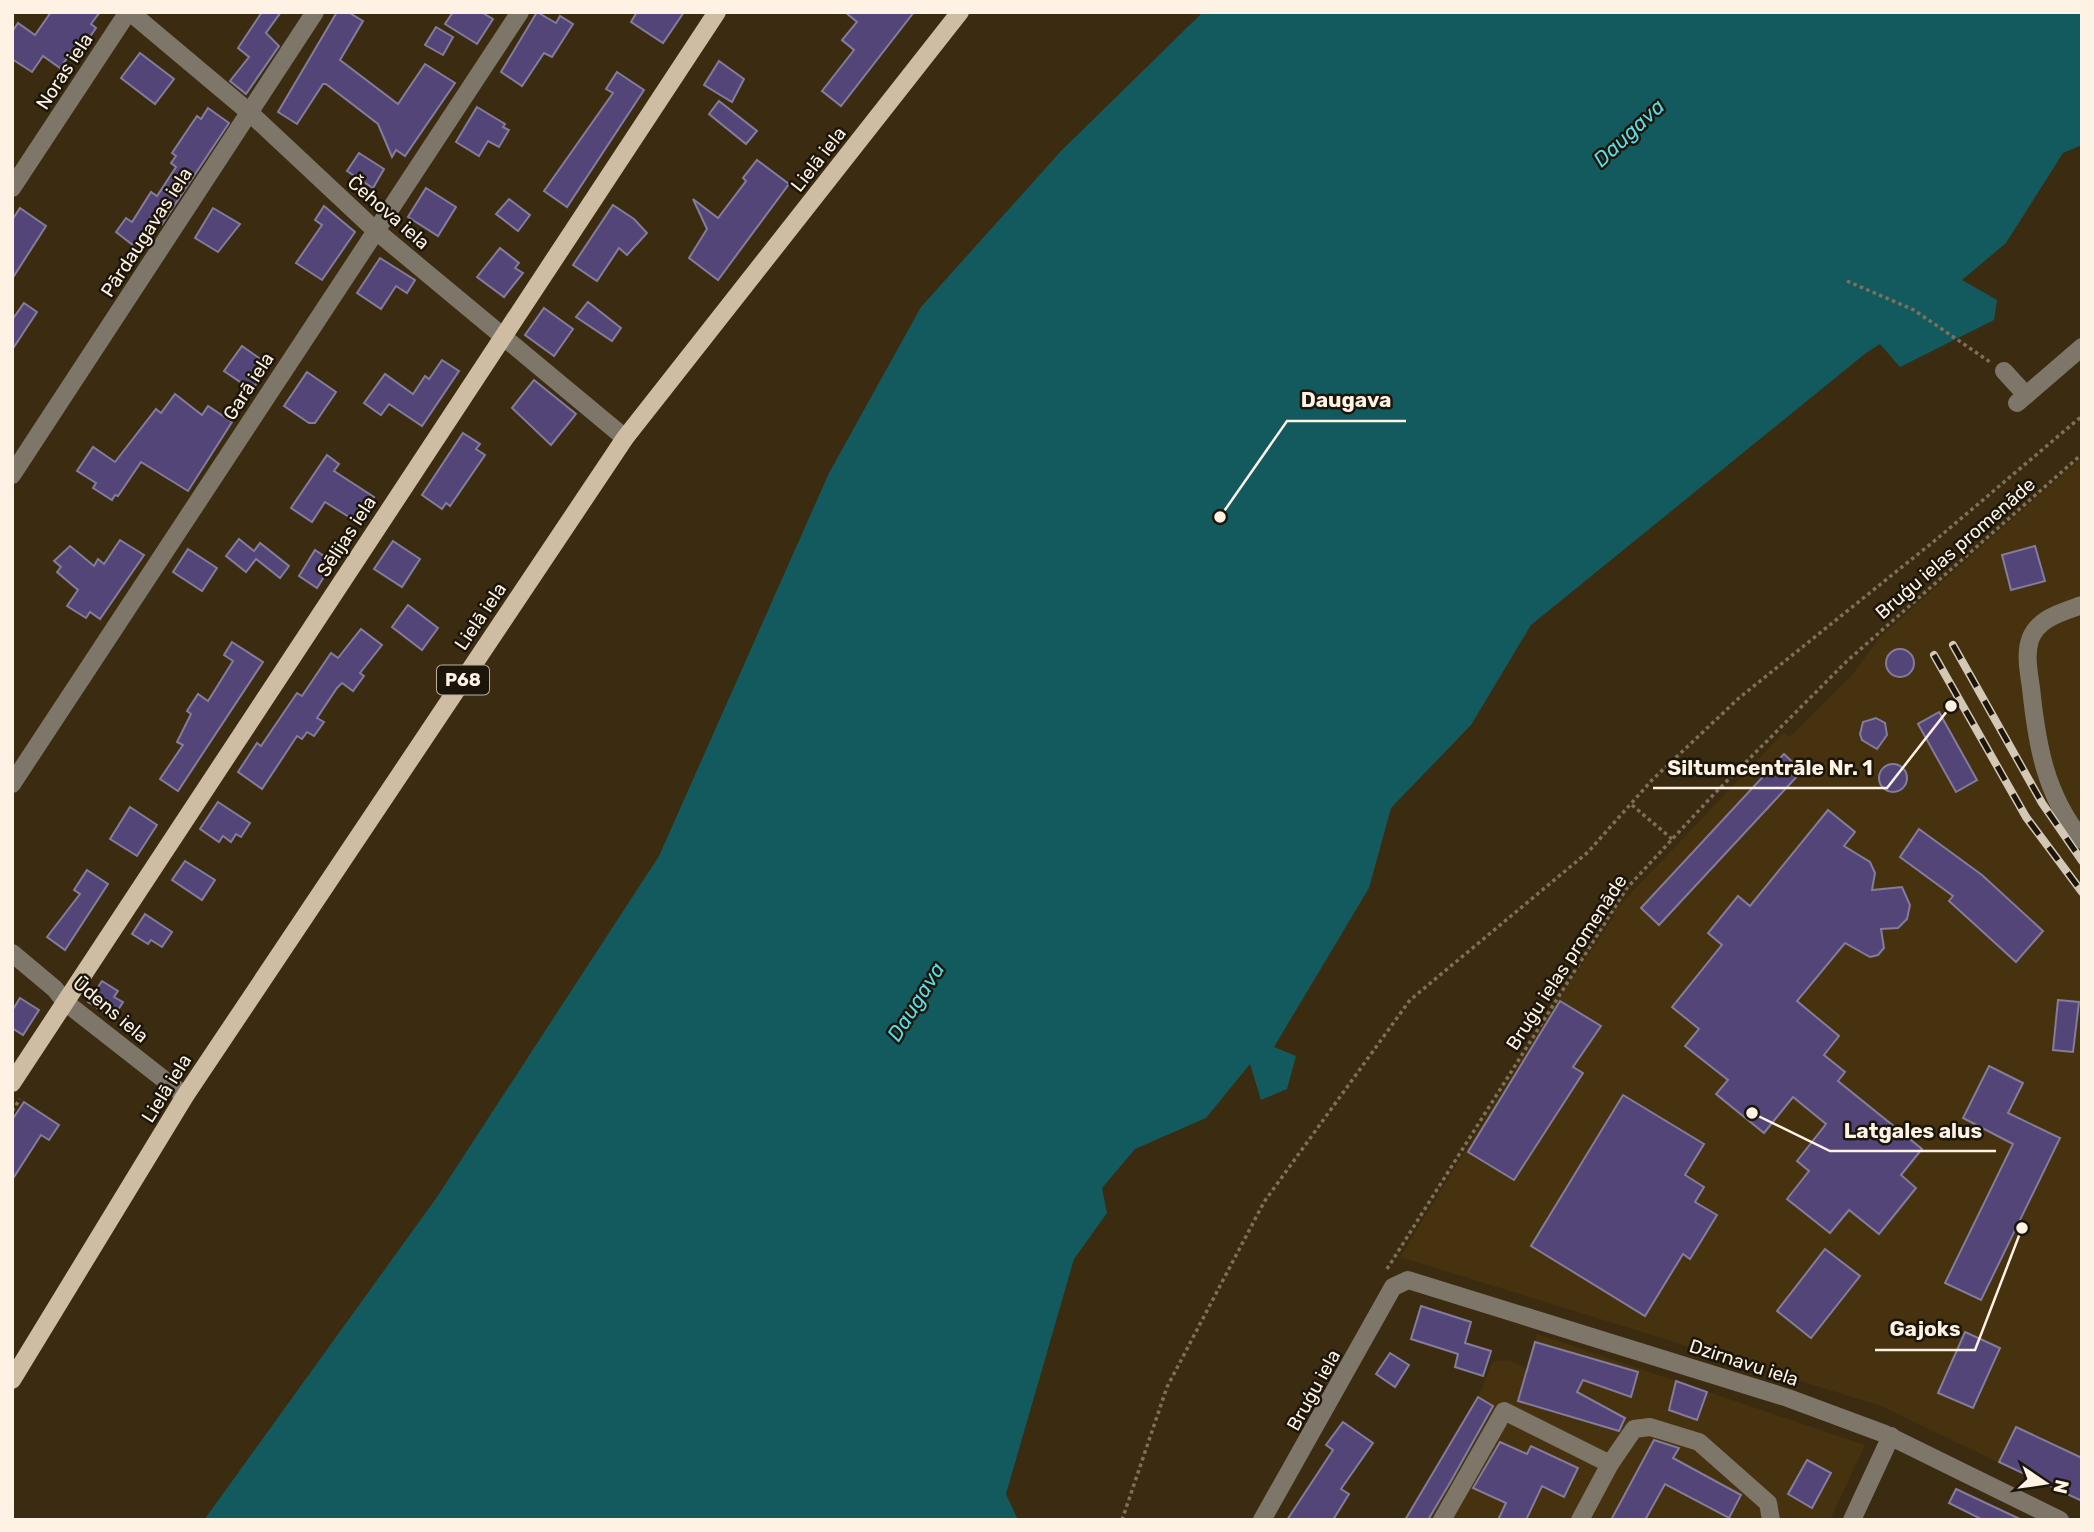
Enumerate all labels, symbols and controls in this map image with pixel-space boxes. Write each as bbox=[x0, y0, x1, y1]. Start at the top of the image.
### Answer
street label: Noras iela bbox=[31, 29, 98, 114]
water label: Daugava bbox=[1588, 93, 1669, 172]
street label: Lielā iela bbox=[786, 122, 851, 196]
street label: Pārdaugavas iela bbox=[96, 163, 197, 301]
street label: Čehova iela bbox=[343, 171, 434, 254]
street label: Garā iela bbox=[218, 348, 279, 424]
callout: Daugava bbox=[1287, 379, 1406, 421]
text: Daugava bbox=[1301, 387, 1391, 412]
street label: Bruģu ielas promenāde bbox=[1871, 473, 2040, 624]
street label: Sēlijas iela bbox=[312, 492, 381, 581]
street label: Lielā iela bbox=[450, 578, 511, 654]
road number: P68 bbox=[437, 666, 489, 694]
callout: Siltumcentrāle Nr. 1 bbox=[1653, 746, 1887, 788]
text: Siltumcentrāle Nr. 1 bbox=[1667, 755, 1873, 780]
street label: Bruģu ielas promenāde bbox=[1501, 870, 1632, 1054]
water label: Daugava bbox=[882, 958, 950, 1046]
street label: Ūdens iela bbox=[68, 971, 153, 1048]
street label: Lielā iela bbox=[137, 1050, 196, 1127]
callout: Latgales alus bbox=[1830, 1109, 1996, 1151]
text: Latgales alus bbox=[1844, 1118, 1982, 1143]
callout: Gajoks bbox=[1875, 1308, 1975, 1350]
text: Gajoks bbox=[1889, 1316, 1961, 1341]
street label: Dzirnavu iela bbox=[1686, 1334, 1801, 1391]
street label: Bruģu iela bbox=[1282, 1346, 1345, 1435]
north arrow bbox=[2010, 1448, 2080, 1518]
text: N bbox=[2048, 1477, 2074, 1496]

